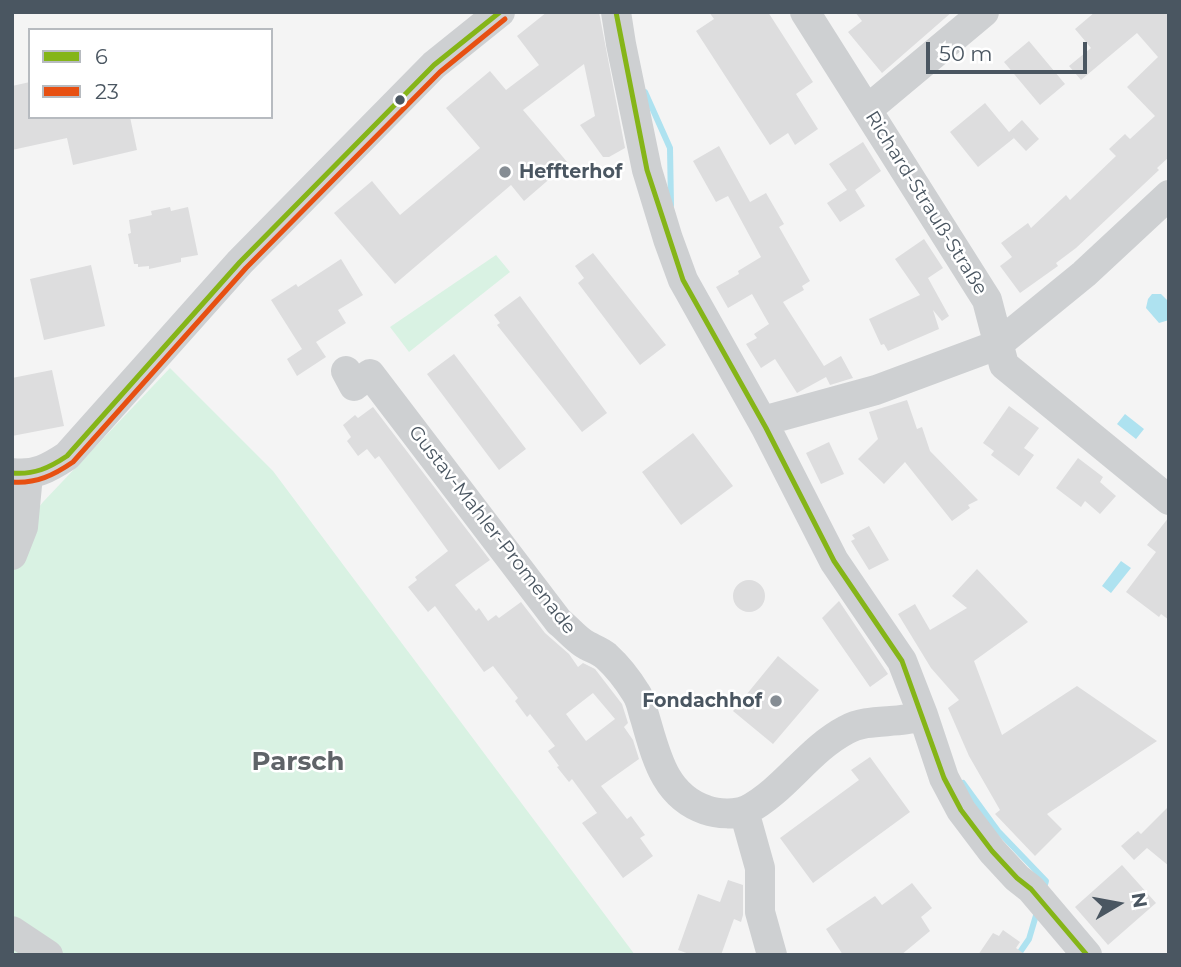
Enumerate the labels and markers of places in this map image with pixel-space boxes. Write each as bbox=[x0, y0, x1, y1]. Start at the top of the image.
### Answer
unlabelled marker bbox=[393, 93, 407, 107]
place label: Heffterhof bbox=[519, 161, 622, 183]
marker: Heffterhof bbox=[497, 164, 513, 180]
place label: Fondachhof bbox=[642, 690, 762, 712]
marker: Fondachhof bbox=[768, 693, 784, 709]

